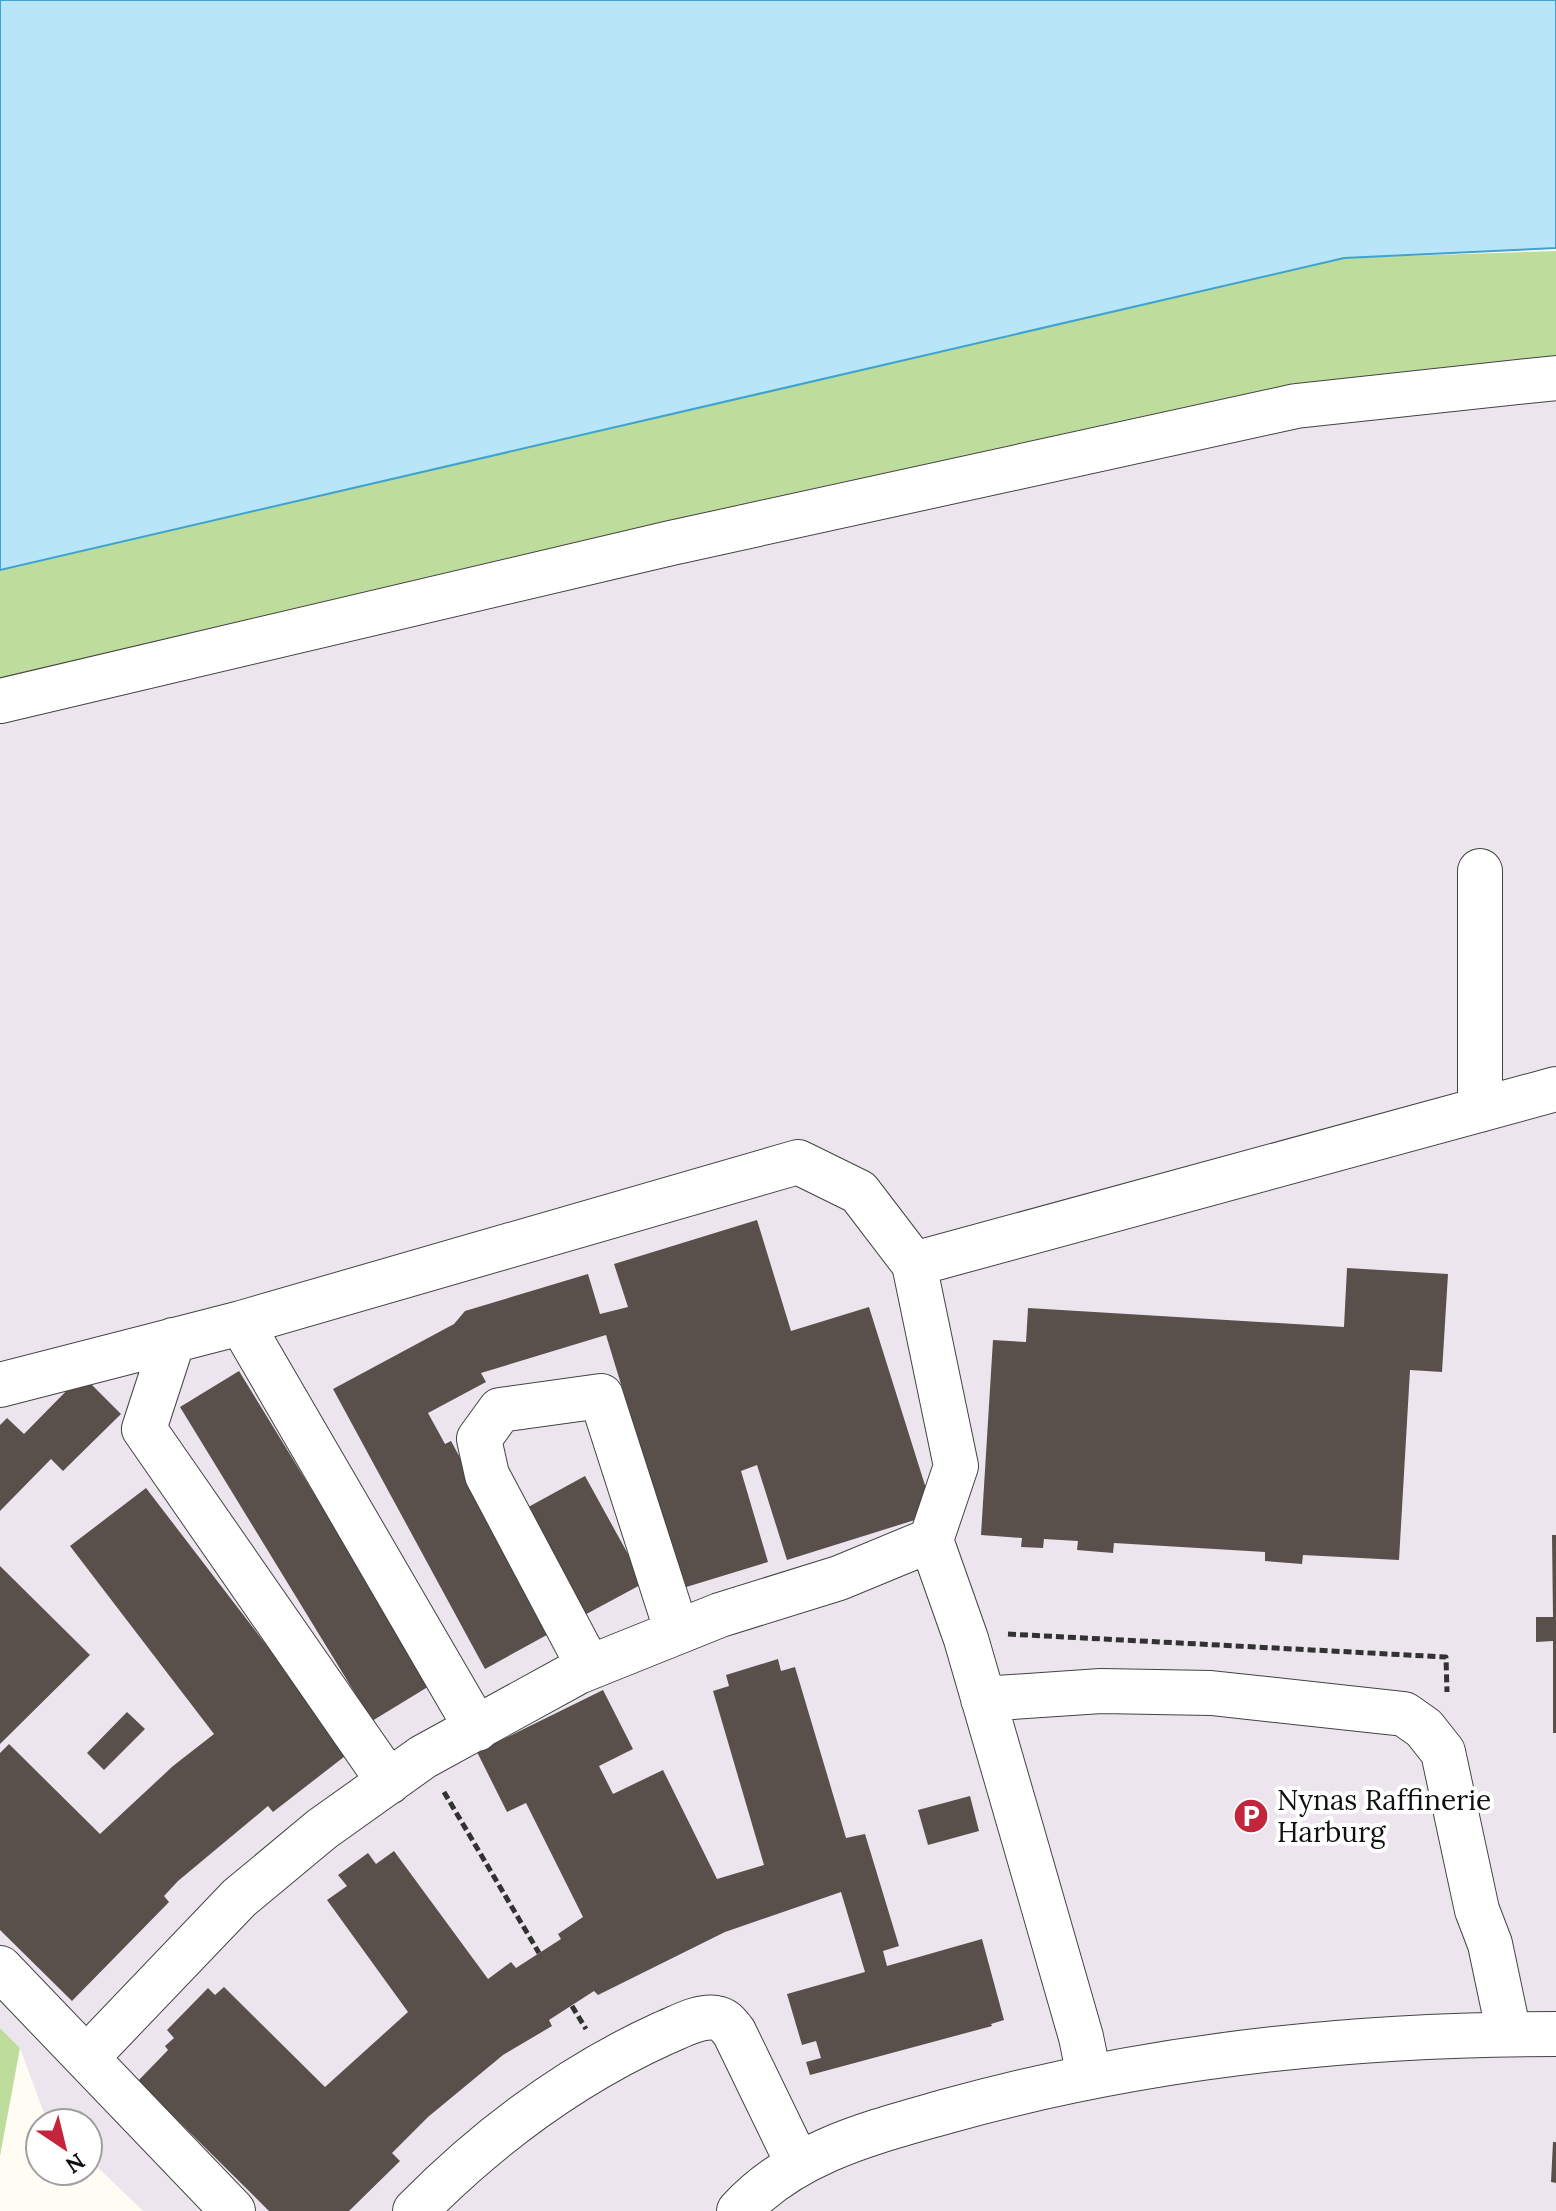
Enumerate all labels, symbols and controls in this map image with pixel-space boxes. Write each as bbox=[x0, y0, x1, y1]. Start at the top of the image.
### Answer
place label: Nynas Raffinerie Harburg bbox=[1277, 1782, 1491, 1850]
parking icon: Nynas Raffinerie Harburg bbox=[1232, 1797, 1270, 1835]
north arrow bbox=[24, 2107, 104, 2187]
text: N bbox=[60, 2147, 90, 2180]

